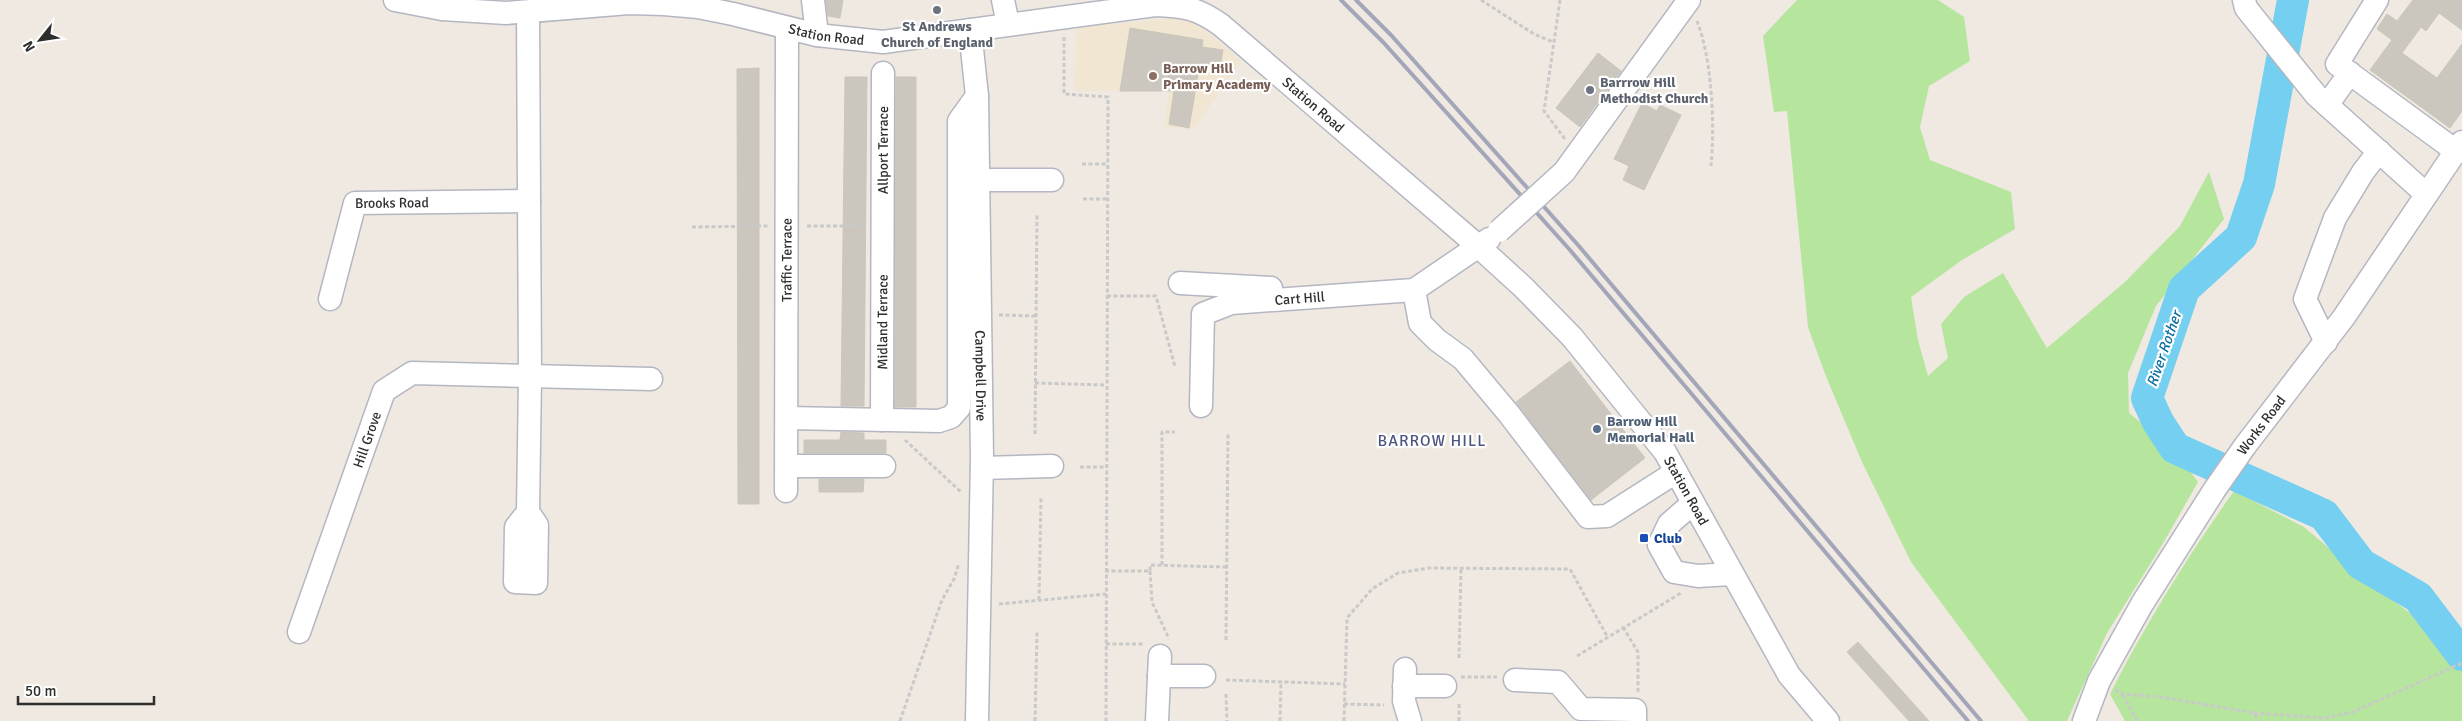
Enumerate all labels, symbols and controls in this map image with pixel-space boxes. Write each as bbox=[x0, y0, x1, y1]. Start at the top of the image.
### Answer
marker: St Andrews Church of England bbox=[931, 4, 943, 16]
north arrow bbox=[15, 15, 65, 65]
place label: St Andrews Church of England bbox=[881, 18, 993, 51]
street label: Station Road bbox=[787, 20, 865, 49]
text: N bbox=[19, 38, 39, 55]
place label: Barrow Hill Primary Academy bbox=[1163, 60, 1271, 93]
marker: Barrow Hill Primary Academy bbox=[1147, 70, 1159, 82]
street label: Station Road bbox=[1279, 74, 1348, 136]
place label: Barrrow Hill Methodist Church bbox=[1600, 74, 1709, 107]
marker: Barrrow Hill Methodist Church bbox=[1584, 84, 1596, 96]
street label: Allport Terrace bbox=[875, 106, 892, 194]
street label: Brooks Road bbox=[355, 194, 429, 212]
street label: Traffic Terrace bbox=[778, 218, 796, 302]
street label: Midland Terrace bbox=[874, 274, 891, 370]
street label: Cart Hill bbox=[1274, 288, 1325, 309]
water label: River Rother bbox=[2143, 306, 2186, 389]
street label: Campbell Drive bbox=[971, 330, 989, 421]
street label: Works Road bbox=[2234, 392, 2290, 458]
street label: Hill Grove bbox=[350, 409, 385, 470]
place label: Barrow Hill Memorial Hall bbox=[1607, 413, 1695, 446]
marker: Barrow Hill Memorial Hall bbox=[1591, 423, 1603, 435]
district label: BARROW HILL bbox=[1378, 431, 1486, 451]
street label: Station Road bbox=[1660, 453, 1712, 528]
place label: Club bbox=[1654, 530, 1682, 547]
marker: Club bbox=[1638, 532, 1650, 544]
scale bar bbox=[18, 674, 154, 706]
text: 50 m bbox=[25, 682, 56, 700]

